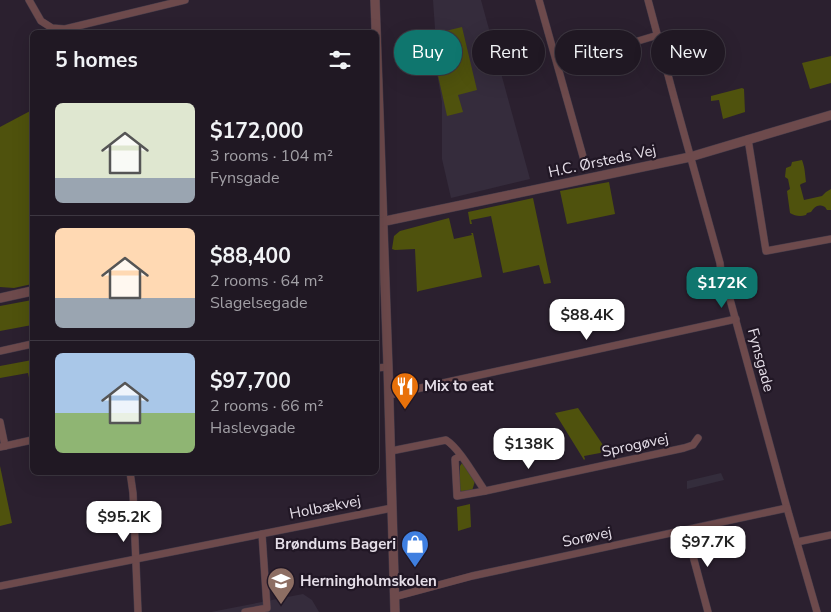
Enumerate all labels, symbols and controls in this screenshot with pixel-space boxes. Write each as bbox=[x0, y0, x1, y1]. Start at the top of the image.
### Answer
chip: Buy bbox=[394, 30, 462, 75]
chip: Rent bbox=[472, 30, 545, 75]
chip: Filters bbox=[555, 30, 641, 75]
chip: New bbox=[651, 30, 725, 75]
text: 5 homes bbox=[55, 46, 138, 74]
icon: filters bbox=[326, 46, 354, 74]
text: $172,000 bbox=[210, 117, 303, 145]
icon: home bbox=[95, 123, 155, 183]
street label: H.C. Ørsteds Vej bbox=[546, 140, 658, 182]
text: 3 rooms · 104 m² bbox=[210, 145, 333, 167]
text: Fynsgade bbox=[210, 167, 279, 189]
text: $88,400 bbox=[210, 242, 291, 270]
icon: home bbox=[95, 248, 155, 308]
pin: $172K bbox=[687, 266, 757, 309]
text: 2 rooms · 64 m² bbox=[210, 270, 323, 292]
text: $172K bbox=[697, 272, 747, 294]
text: Slagelsegade bbox=[210, 292, 308, 314]
pin: $88.4K bbox=[546, 298, 628, 341]
text: $88.4K bbox=[561, 304, 614, 326]
street label: Fynsgade bbox=[743, 326, 779, 394]
text: $97,700 bbox=[210, 367, 291, 395]
restaurant icon: Mix to eat bbox=[390, 371, 420, 410]
icon: home bbox=[95, 373, 155, 433]
place label: Mix to eat bbox=[424, 376, 494, 396]
text: 2 rooms · 66 m² bbox=[210, 395, 323, 417]
text: Haslevgade bbox=[210, 417, 295, 439]
pin: $138K bbox=[494, 428, 564, 470]
street label: Sprogøvej bbox=[600, 428, 670, 462]
text: $138K bbox=[504, 433, 554, 455]
street label: Holbækvej bbox=[288, 490, 362, 524]
pin: $95.2K bbox=[83, 500, 165, 543]
text: $95.2K bbox=[98, 506, 151, 528]
street label: Sorøvej bbox=[560, 522, 614, 552]
pin: $97.7K bbox=[667, 526, 749, 568]
shop icon: Brøndums Bageri bbox=[400, 529, 430, 568]
text: $97.7K bbox=[682, 531, 735, 553]
place label: Brøndums Bageri bbox=[275, 534, 396, 554]
school or university icon: Herningholmskolen bbox=[266, 566, 296, 605]
place label: Herningholmskolen bbox=[300, 571, 437, 591]

